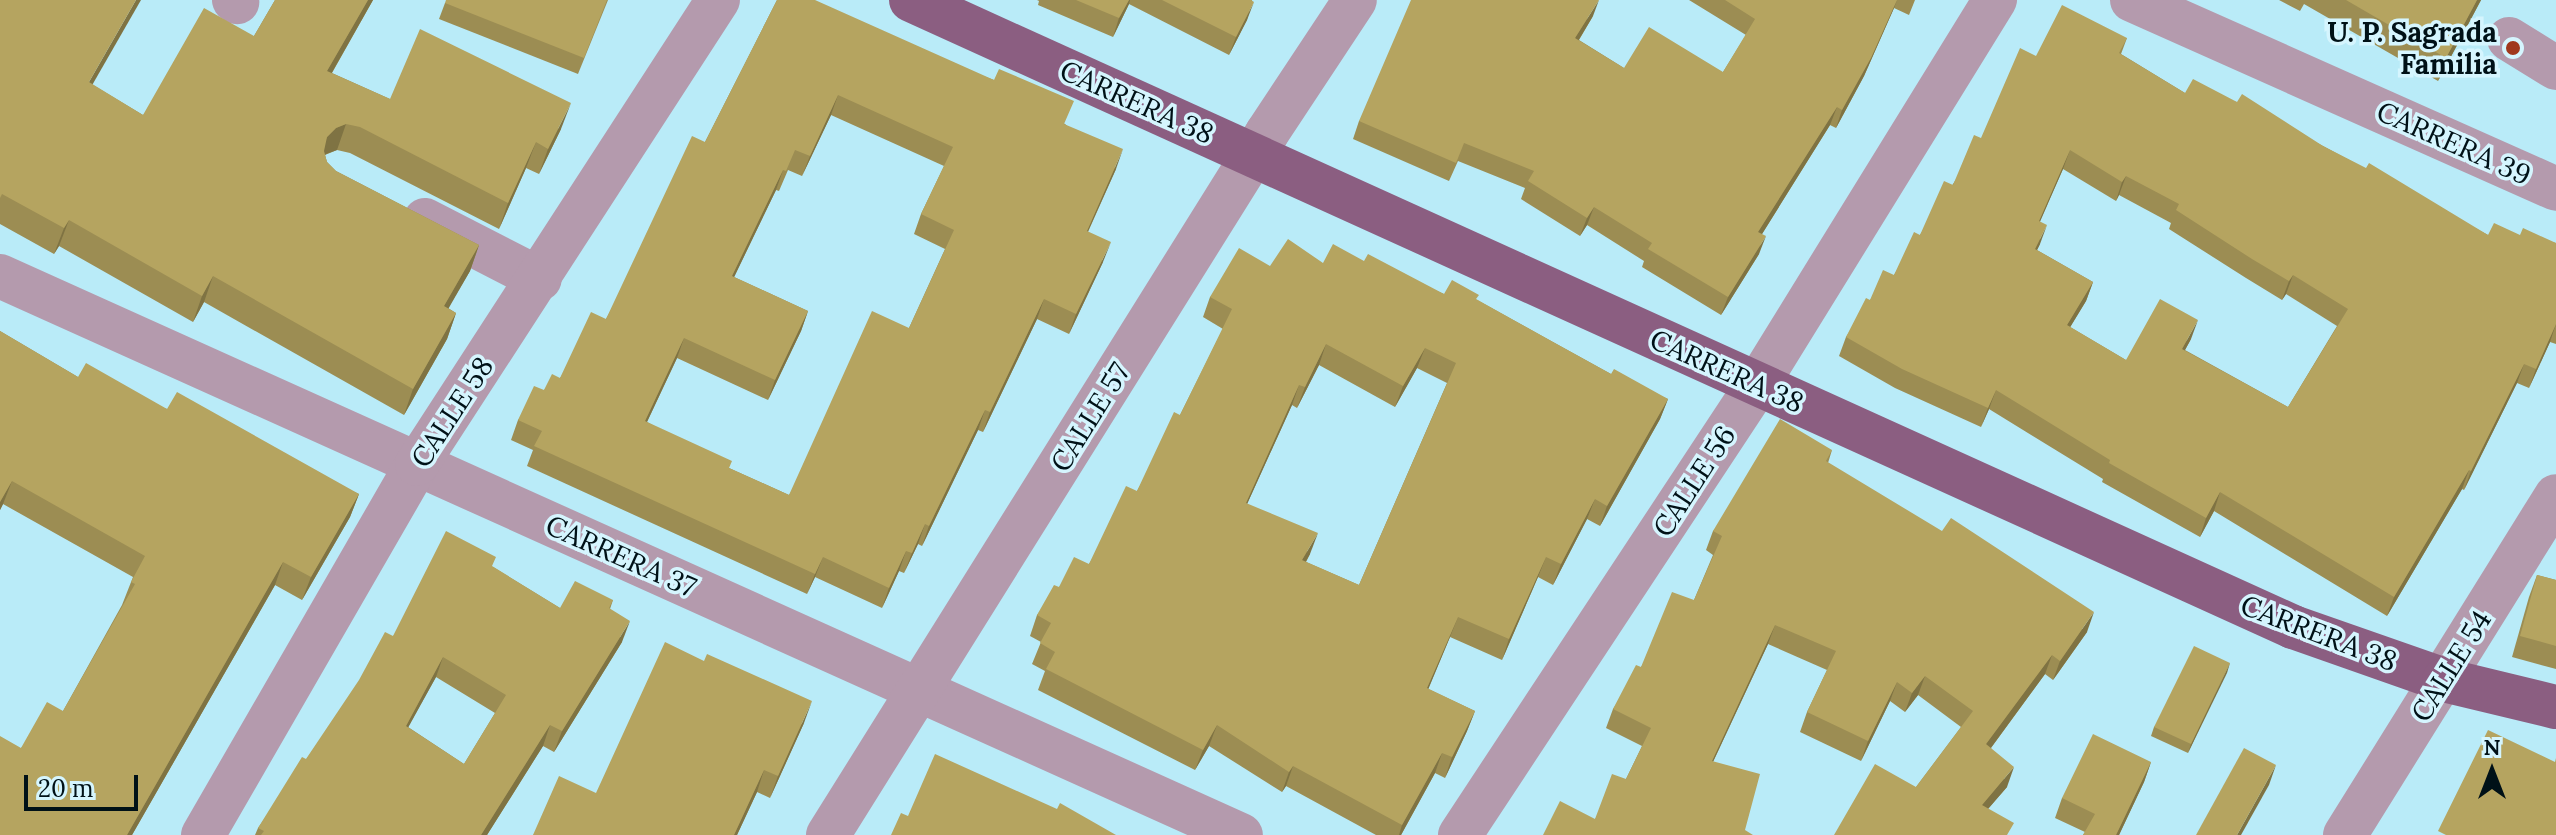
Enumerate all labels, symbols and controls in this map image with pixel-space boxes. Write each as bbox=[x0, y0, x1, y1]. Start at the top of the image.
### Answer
place label: U. P. Sagrada Familia bbox=[2327, 15, 2497, 81]
marker: U. P. Sagrada Familia bbox=[2504, 39, 2522, 57]
street label: CARRERA 38 bbox=[1055, 53, 1219, 151]
street label: CARRERA 39 bbox=[2372, 94, 2536, 192]
street label: CARRERA 38 bbox=[1645, 322, 1809, 420]
street label: CALLE 58 bbox=[404, 350, 500, 474]
street label: CALLE 57 bbox=[1043, 356, 1137, 478]
street label: CALLE 56 bbox=[1646, 419, 1742, 543]
street label: CARRERA 37 bbox=[541, 508, 701, 604]
street label: CARRERA 38 bbox=[2236, 588, 2402, 678]
street label: CALLE 54 bbox=[2404, 604, 2498, 728]
north arrow bbox=[2452, 731, 2532, 811]
text: N bbox=[2483, 733, 2501, 761]
scale bar bbox=[28, 759, 142, 809]
text: 20 m bbox=[38, 773, 94, 804]

